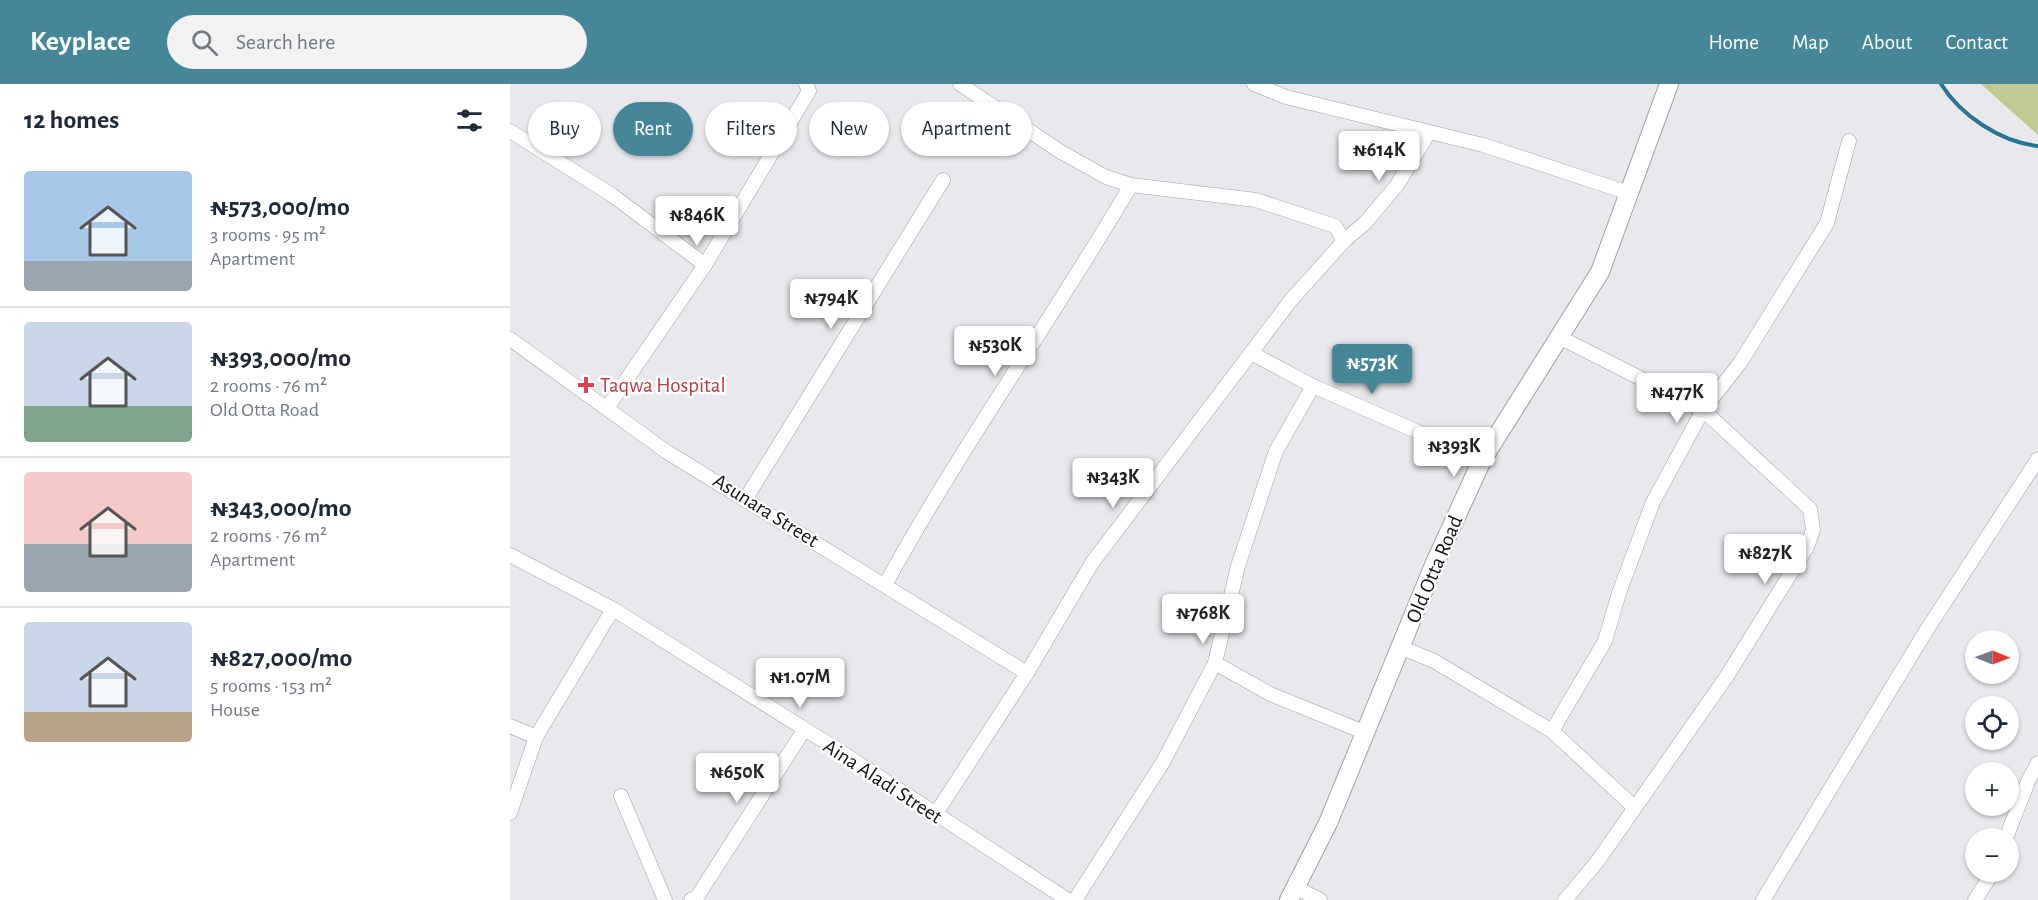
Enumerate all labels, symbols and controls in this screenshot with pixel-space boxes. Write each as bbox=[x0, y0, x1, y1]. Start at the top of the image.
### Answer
search box bbox=[167, 15, 587, 69]
icon: search bbox=[188, 26, 221, 59]
text: Keyplace bbox=[30, 28, 131, 56]
text: Search here bbox=[236, 31, 335, 53]
text: Home bbox=[1708, 32, 1759, 53]
text: Map bbox=[1792, 32, 1829, 53]
text: About bbox=[1862, 32, 1912, 53]
text: Contact bbox=[1945, 32, 2008, 53]
chip: Buy bbox=[528, 102, 601, 156]
chip: Rent bbox=[613, 102, 693, 156]
chip: Filters bbox=[705, 102, 797, 156]
chip: New bbox=[809, 102, 889, 156]
chip: Apartment bbox=[901, 102, 1032, 156]
icon: filters bbox=[453, 104, 486, 137]
text: 12 homes bbox=[24, 107, 119, 133]
pin: ₦614K bbox=[1337, 131, 1421, 182]
text: ₦614K bbox=[1353, 140, 1405, 160]
text: ₦573,000/mo bbox=[210, 194, 350, 220]
icon: home bbox=[72, 195, 144, 267]
pin: ₦846K bbox=[655, 196, 739, 247]
text: ₦846K bbox=[669, 205, 725, 225]
text: 3 rooms · 95 m² bbox=[210, 225, 326, 245]
text: Apartment bbox=[210, 249, 295, 269]
pin: ₦794K bbox=[789, 279, 873, 330]
text: ₦794K bbox=[804, 288, 858, 308]
pin: ₦530K bbox=[953, 326, 1037, 377]
text: ₦530K bbox=[968, 335, 1022, 355]
pin: ₦573K bbox=[1330, 344, 1414, 395]
text: ₦393,000/mo bbox=[210, 345, 351, 371]
icon: home bbox=[72, 346, 144, 418]
text: ₦573K bbox=[1346, 353, 1398, 373]
pin: ₦477K bbox=[1635, 373, 1719, 424]
place label: Taqwa Hospital bbox=[600, 375, 726, 396]
text: 2 rooms · 76 m² bbox=[210, 376, 327, 396]
marker: Taqwa Hospital bbox=[577, 376, 595, 394]
text: ₦477K bbox=[1650, 382, 1704, 402]
text: Old Otta Road bbox=[210, 400, 319, 420]
pin: ₦393K bbox=[1412, 427, 1496, 478]
text: ₦393K bbox=[1428, 436, 1480, 456]
pin: ₦343K bbox=[1071, 458, 1155, 509]
text: ₦343K bbox=[1086, 467, 1140, 487]
street label: Asunara Street bbox=[709, 470, 822, 551]
text: ₦343,000/mo bbox=[210, 495, 352, 521]
icon: home bbox=[72, 496, 144, 568]
street label: Old Otta Road bbox=[1402, 512, 1467, 626]
text: 2 rooms · 76 m² bbox=[210, 526, 327, 546]
pin: ₦827K bbox=[1723, 534, 1807, 585]
text: ₦827K bbox=[1738, 543, 1792, 563]
text: Apartment bbox=[210, 550, 295, 570]
pin: ₦768K bbox=[1161, 594, 1245, 645]
text: ₦768K bbox=[1176, 603, 1230, 623]
north arrow bbox=[1965, 630, 2019, 684]
map controls bbox=[1965, 630, 2019, 882]
text: ₦827,000/mo bbox=[210, 645, 352, 671]
icon: home bbox=[72, 646, 144, 718]
pin: ₦1.07M bbox=[751, 658, 849, 709]
text: ₦1.07M bbox=[770, 667, 830, 687]
text: 5 rooms · 153 m² bbox=[210, 676, 332, 696]
button: locate bbox=[1965, 696, 2019, 750]
text: House bbox=[210, 700, 260, 720]
street label: Aina Aladi Street bbox=[820, 735, 946, 828]
pin: ₦650K bbox=[695, 753, 779, 804]
text: ₦650K bbox=[710, 762, 764, 782]
button: + bbox=[1965, 762, 2019, 816]
button: − bbox=[1965, 828, 2019, 882]

